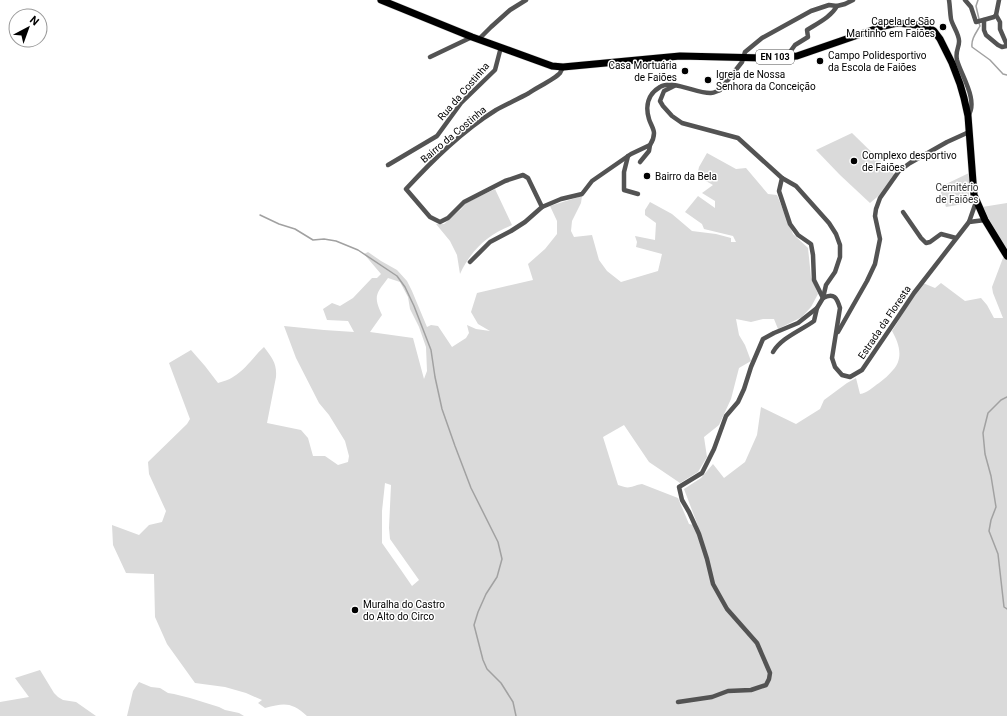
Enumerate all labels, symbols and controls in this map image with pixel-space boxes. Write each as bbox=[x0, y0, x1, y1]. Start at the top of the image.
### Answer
north arrow bbox=[8, 8, 48, 48]
text: N bbox=[27, 13, 42, 28]
place label: Capela de São Martinho em Faiões bbox=[846, 16, 935, 39]
marker: Capela de São Martinho em Faiões bbox=[938, 22, 948, 32]
road number: EN 103 bbox=[756, 50, 794, 64]
place label: Campo Polidesportivo da Escola de Faiões bbox=[828, 50, 927, 73]
marker: Campo Polidesportivo da Escola de Faiões bbox=[815, 56, 825, 66]
street label: Rua da Costinha bbox=[435, 60, 491, 122]
place label: Casa Mortuária de Faiões bbox=[608, 60, 677, 83]
marker: Casa Mortuária de Faiões bbox=[680, 66, 690, 76]
place label: Igreja de Nossa Senhora da Conceição bbox=[716, 69, 816, 92]
marker: Igreja de Nossa Senhora da Conceição bbox=[703, 75, 713, 85]
street label: Bairro da Costinha bbox=[418, 104, 488, 165]
place label: Complexo desportivo de Faiões bbox=[862, 150, 957, 173]
marker: Complexo desportivo de Faiões bbox=[849, 156, 859, 166]
marker: Bairro da Bela bbox=[642, 171, 652, 181]
place label: Bairro da Bela bbox=[655, 171, 717, 182]
park label: Cemitério de Faiões bbox=[935, 182, 979, 205]
street label: Estrada da Floresta bbox=[856, 284, 913, 361]
place label: Muralha do Castro do Alto do Circo bbox=[363, 599, 445, 622]
marker: Muralha do Castro do Alto do Circo bbox=[350, 605, 360, 615]

